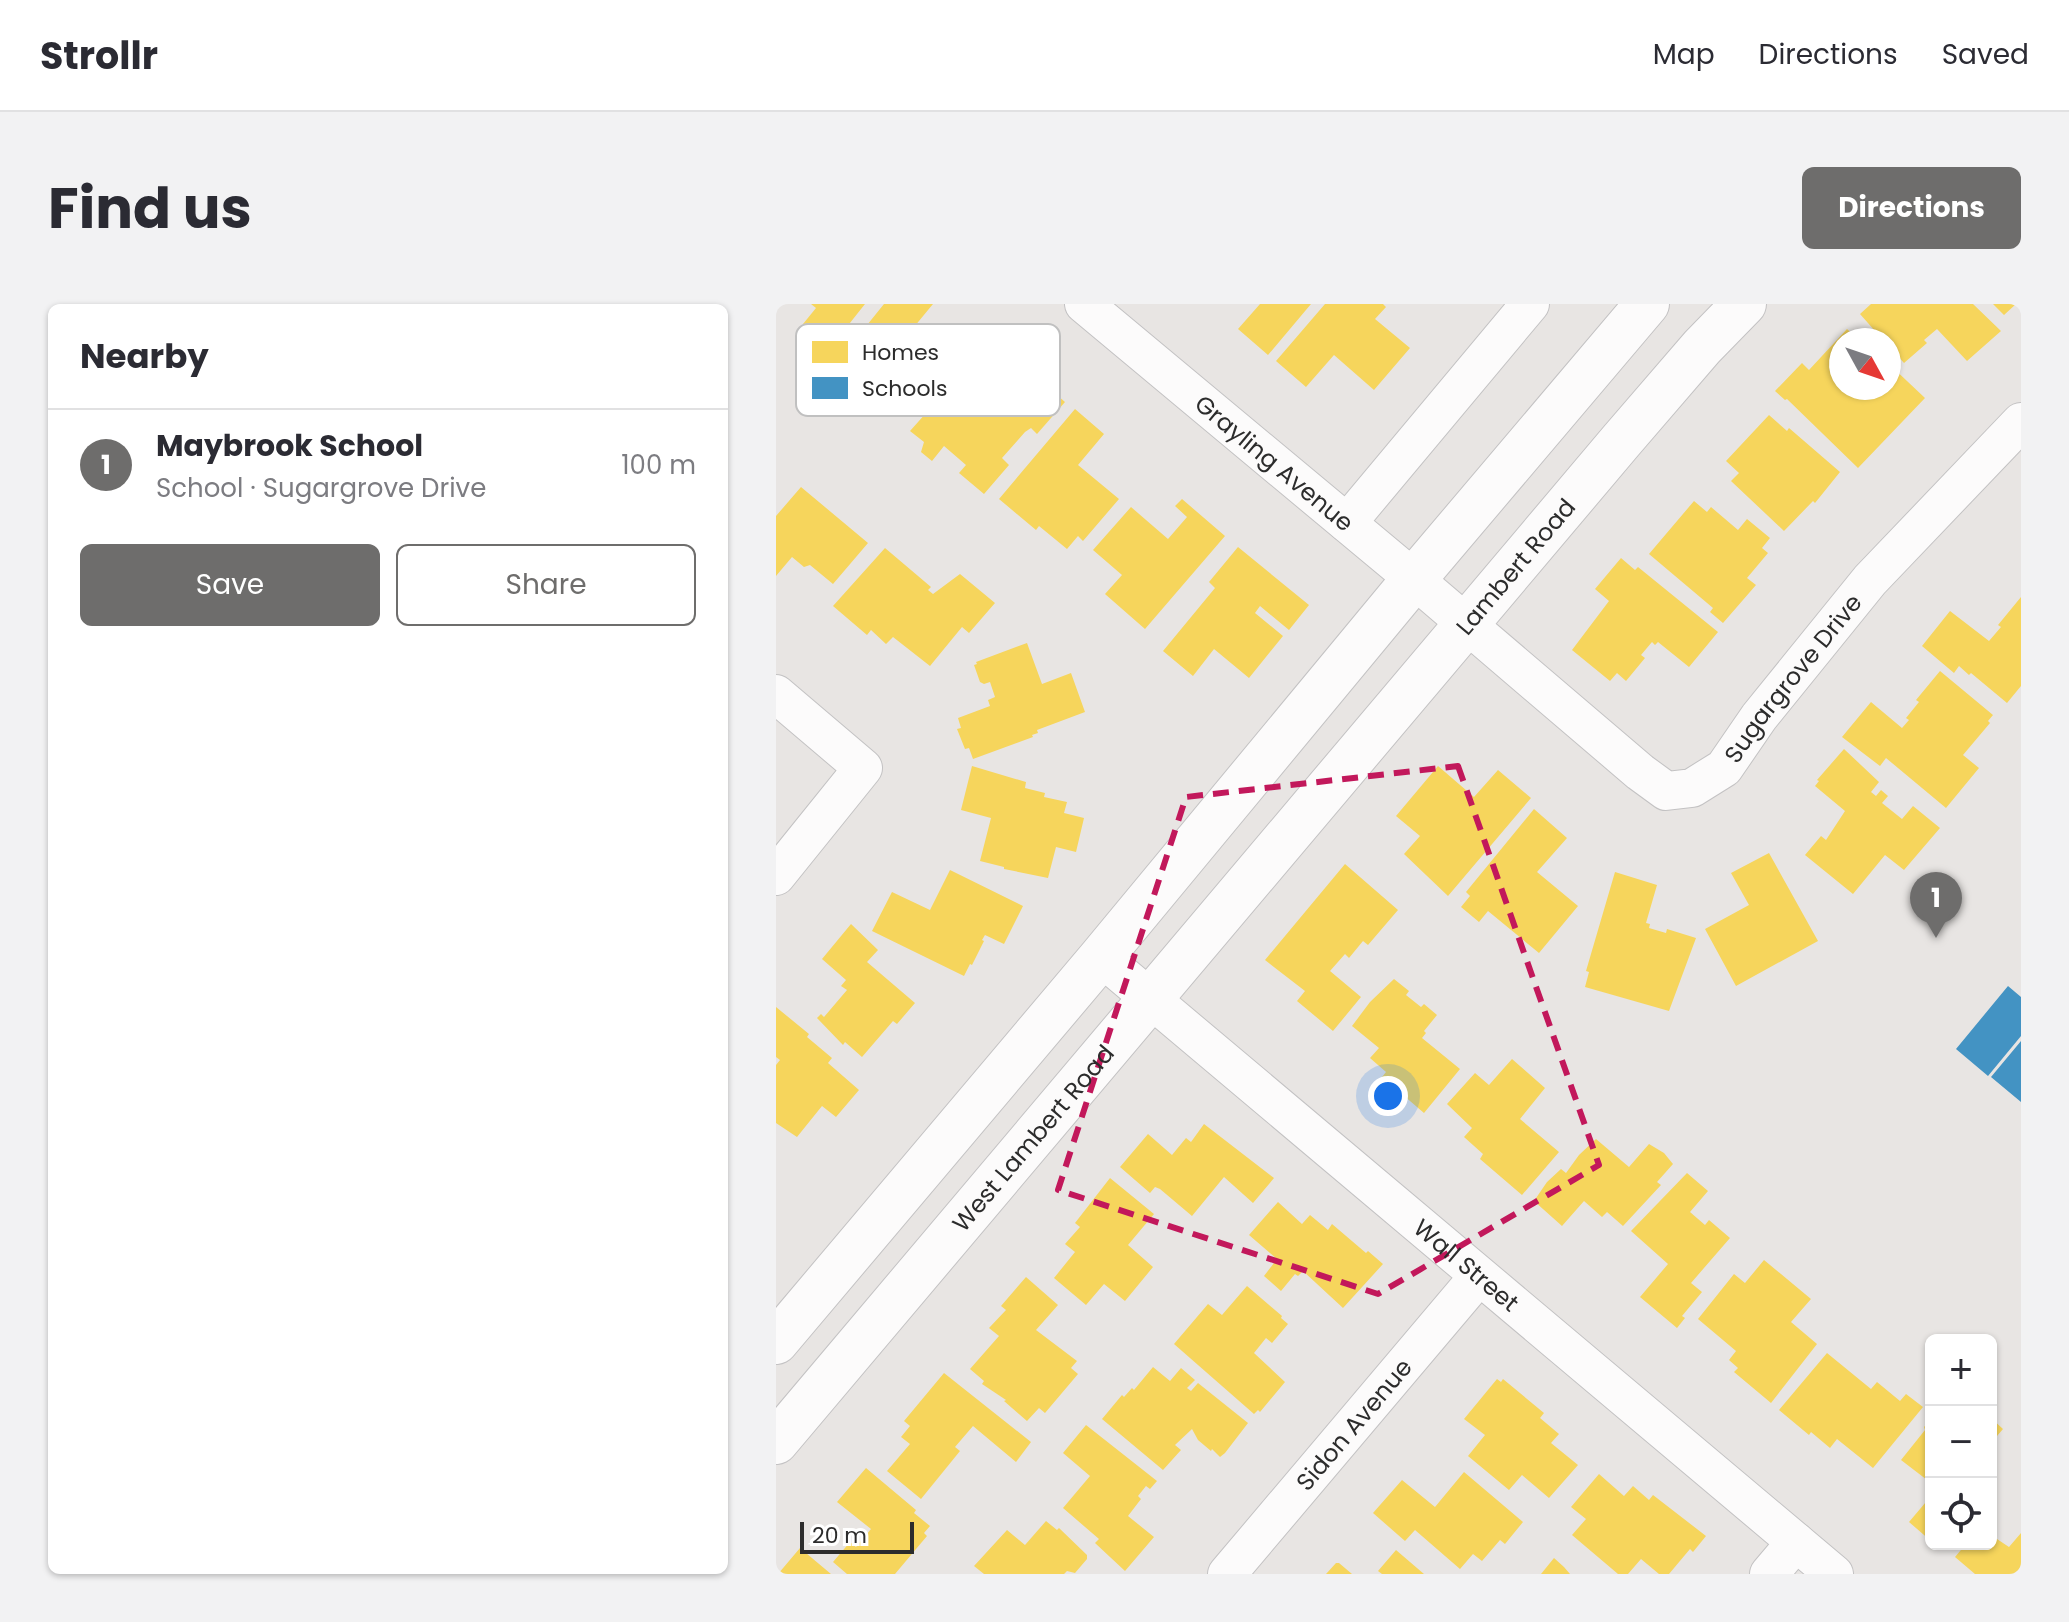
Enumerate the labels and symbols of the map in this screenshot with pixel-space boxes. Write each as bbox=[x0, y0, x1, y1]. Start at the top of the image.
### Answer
legend bbox=[796, 324, 1060, 416]
north arrow bbox=[1829, 328, 1901, 400]
text: Homes bbox=[862, 337, 939, 368]
text: Schools bbox=[862, 373, 947, 404]
street label: Grayling Avenue bbox=[1188, 387, 1361, 539]
street label: Lambert Road bbox=[1448, 491, 1582, 642]
street label: Sugargrove Drive bbox=[1716, 587, 1869, 769]
pin: 1 bbox=[1910, 872, 1962, 938]
street label: West Lambert Road bbox=[944, 1037, 1121, 1238]
your location bbox=[1368, 1076, 1408, 1116]
street label: Wall Street bbox=[1407, 1211, 1526, 1319]
street label: Sidon Avenue bbox=[1288, 1351, 1419, 1497]
scale bar bbox=[800, 1518, 914, 1554]

